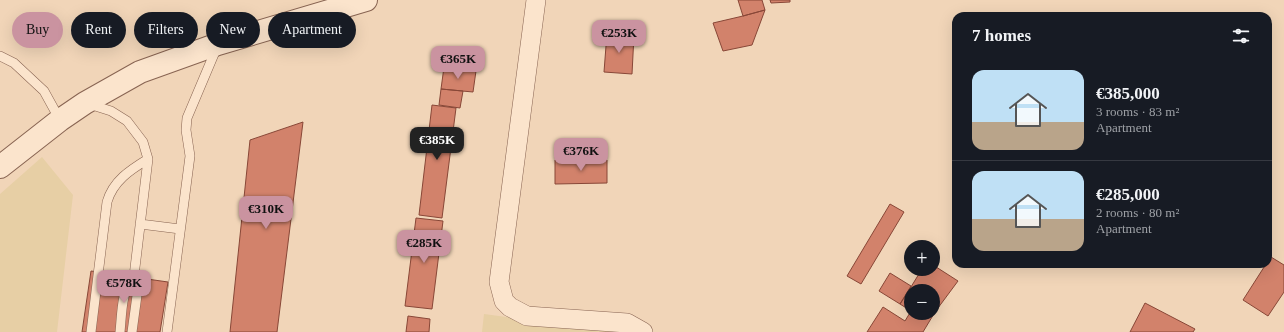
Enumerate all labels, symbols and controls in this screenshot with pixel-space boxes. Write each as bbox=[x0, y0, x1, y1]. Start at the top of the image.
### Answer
chip: Buy bbox=[12, 12, 63, 48]
chip: Rent bbox=[71, 12, 126, 48]
chip: Filters bbox=[134, 12, 198, 48]
chip: New bbox=[206, 12, 260, 48]
chip: Apartment bbox=[268, 12, 356, 48]
pin: €253K bbox=[591, 20, 647, 54]
text: €253K bbox=[601, 25, 637, 40]
icon: filters bbox=[1230, 25, 1252, 47]
text: 7 homes bbox=[972, 26, 1031, 45]
pin: €365K bbox=[430, 46, 486, 80]
text: €365K bbox=[440, 51, 476, 66]
text: €385,000 bbox=[1096, 84, 1160, 103]
icon: home bbox=[1004, 86, 1052, 134]
text: 3 rooms · 83 m² bbox=[1096, 104, 1179, 119]
text: Apartment bbox=[1096, 120, 1152, 135]
pin: €385K bbox=[409, 127, 465, 161]
text: €385K bbox=[419, 132, 455, 147]
pin: €376K bbox=[553, 138, 609, 172]
text: €376K bbox=[563, 143, 599, 158]
text: €285,000 bbox=[1096, 185, 1160, 204]
icon: home bbox=[1004, 187, 1052, 235]
pin: €310K bbox=[238, 196, 294, 230]
text: €310K bbox=[248, 201, 284, 216]
text: 2 rooms · 80 m² bbox=[1096, 205, 1179, 220]
text: Apartment bbox=[1096, 221, 1152, 236]
pin: €285K bbox=[396, 230, 452, 264]
text: €285K bbox=[406, 235, 442, 250]
map controls bbox=[904, 240, 940, 320]
button: + bbox=[904, 240, 940, 276]
pin: €578K bbox=[96, 270, 152, 304]
text: €578K bbox=[106, 275, 142, 290]
button: − bbox=[904, 284, 940, 320]

